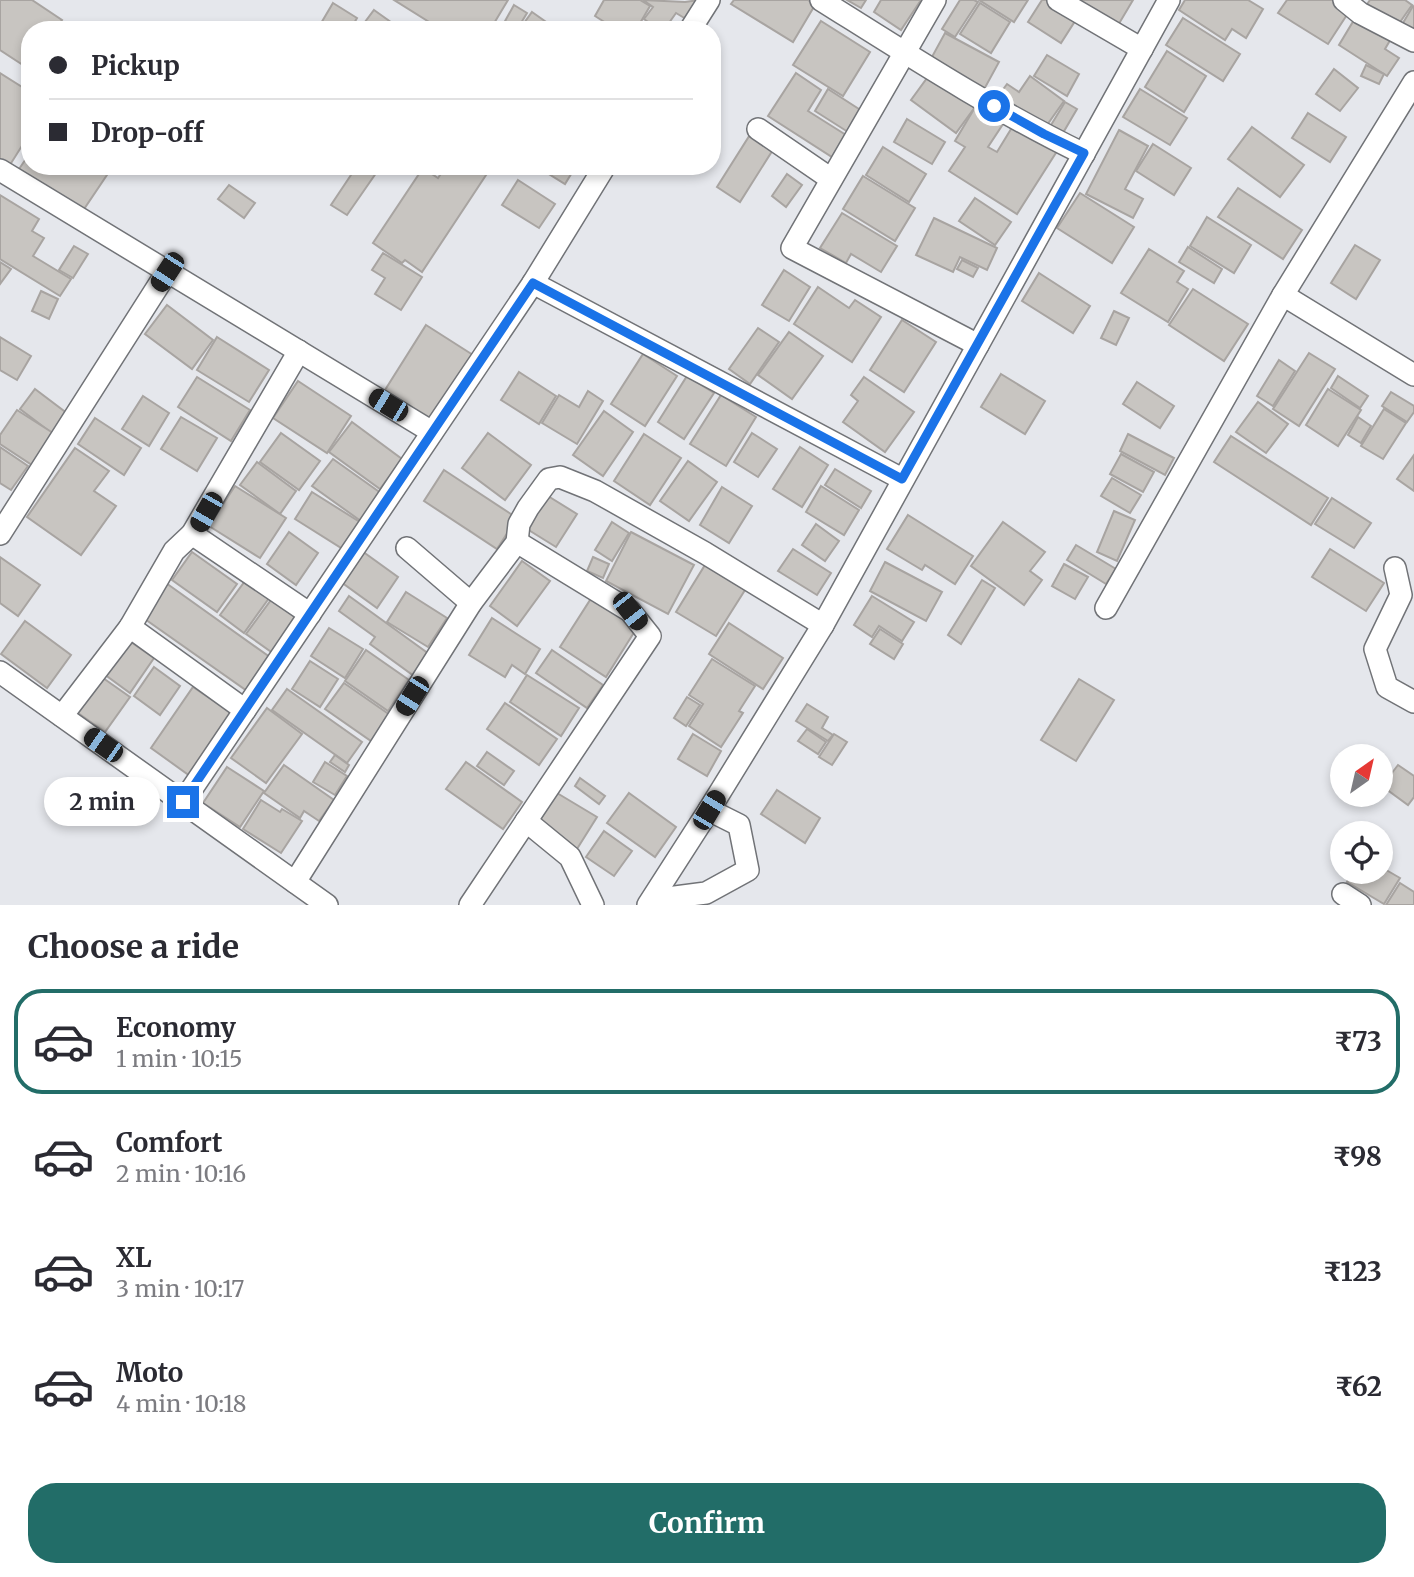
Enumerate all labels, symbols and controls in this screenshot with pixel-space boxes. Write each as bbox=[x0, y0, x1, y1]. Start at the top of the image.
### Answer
text: Pickup bbox=[91, 49, 180, 82]
route start bbox=[978, 90, 1010, 122]
text: Drop-off bbox=[91, 116, 204, 149]
car bbox=[147, 249, 188, 295]
car bbox=[365, 385, 412, 425]
car bbox=[187, 489, 226, 535]
car bbox=[609, 588, 652, 634]
car bbox=[392, 673, 433, 719]
car bbox=[80, 724, 127, 766]
north arrow bbox=[1330, 744, 1393, 807]
map controls bbox=[1330, 744, 1393, 884]
callout: 2 min bbox=[43, 778, 158, 826]
route end bbox=[167, 786, 199, 818]
text: 2 min bbox=[69, 787, 135, 816]
car bbox=[690, 787, 729, 833]
button: locate bbox=[1330, 821, 1393, 884]
text: Choose a ride bbox=[28, 927, 239, 967]
icon: car bbox=[32, 1010, 95, 1073]
text: Economy bbox=[116, 1011, 236, 1044]
text: ₹73 bbox=[1334, 1025, 1382, 1058]
text: 1 min · 10:15 bbox=[116, 1044, 243, 1073]
icon: car bbox=[32, 1125, 95, 1188]
text: Comfort bbox=[116, 1126, 222, 1159]
text: ₹98 bbox=[1332, 1140, 1382, 1173]
text: 2 min · 10:16 bbox=[116, 1159, 246, 1188]
icon: car bbox=[32, 1240, 95, 1303]
text: XL bbox=[116, 1241, 152, 1274]
text: ₹123 bbox=[1323, 1255, 1382, 1288]
text: 3 min · 10:17 bbox=[116, 1274, 244, 1303]
icon: car bbox=[32, 1355, 95, 1418]
text: Moto bbox=[116, 1356, 183, 1389]
text: ₹62 bbox=[1335, 1370, 1382, 1403]
text: 4 min · 10:18 bbox=[116, 1389, 247, 1418]
button: Confirm bbox=[28, 1483, 1386, 1563]

